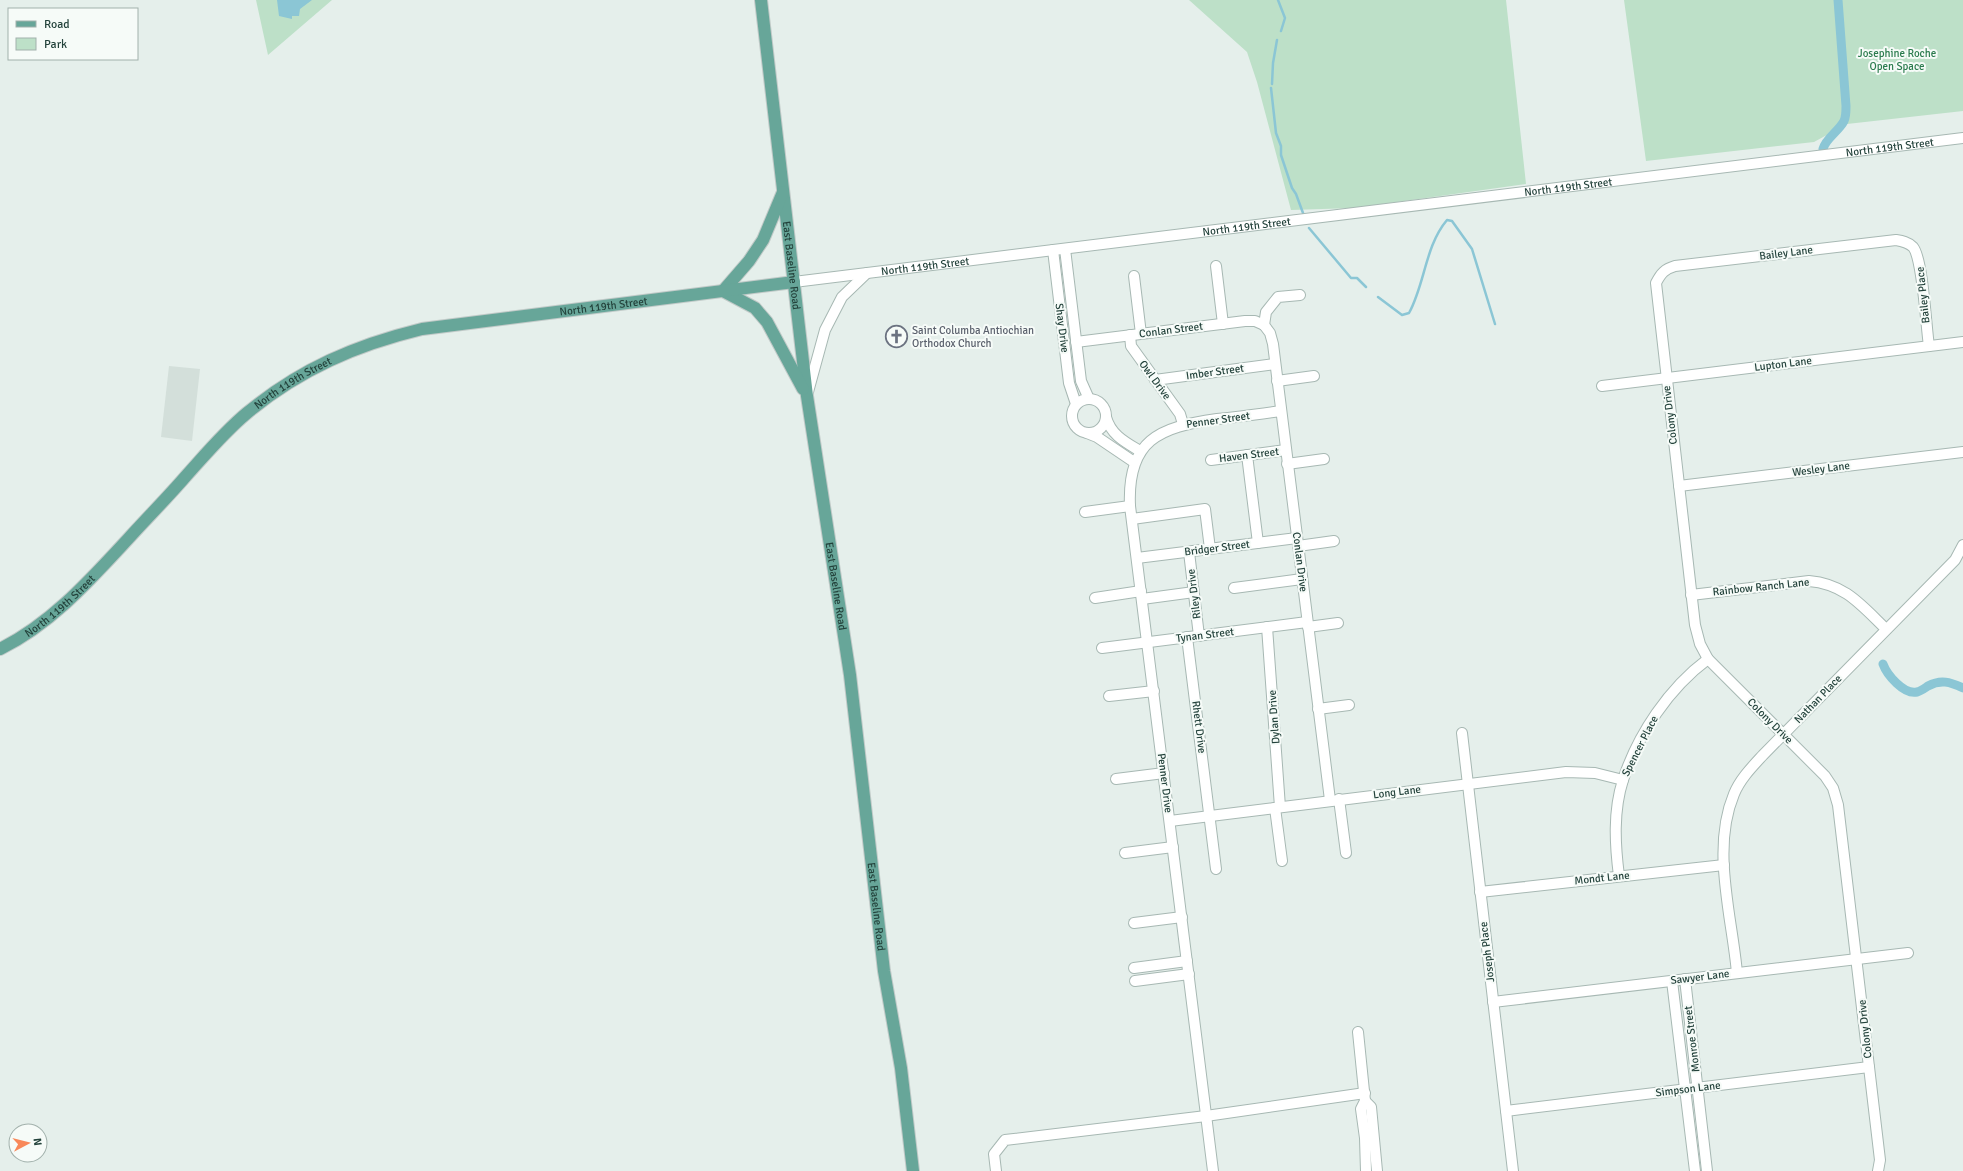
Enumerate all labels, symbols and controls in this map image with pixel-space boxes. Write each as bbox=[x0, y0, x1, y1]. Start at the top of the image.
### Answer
legend bbox=[8, 8, 138, 60]
text: Road bbox=[44, 17, 70, 32]
text: Park bbox=[44, 37, 67, 52]
park label: Josephine Roche Open Space bbox=[1858, 47, 1936, 73]
street label: North 119th Street bbox=[1845, 135, 1935, 159]
street label: North 119th Street bbox=[1523, 175, 1613, 199]
street label: North 119th Street bbox=[1202, 214, 1292, 238]
street label: East Baseline Road bbox=[780, 220, 803, 310]
street label: Bailey Lane bbox=[1758, 243, 1814, 263]
street label: North 119th Street bbox=[880, 254, 970, 278]
street label: Bailey Place bbox=[1914, 266, 1932, 324]
street label: North 119th Street bbox=[559, 294, 648, 318]
street label: Shay Drive bbox=[1053, 303, 1071, 353]
street label: Conlan Street bbox=[1138, 320, 1204, 340]
church icon: Saint Columba Antiochian Orthodox Church bbox=[884, 323, 910, 349]
place label: Saint Columba Antiochian Orthodox Church bbox=[912, 324, 1034, 350]
street label: North 119th Street bbox=[251, 354, 333, 411]
street label: Lupton Lane bbox=[1753, 354, 1813, 374]
street label: Owl Drive bbox=[1136, 358, 1174, 402]
street label: Imber Street bbox=[1185, 361, 1245, 383]
street label: Colony Drive bbox=[1660, 385, 1680, 445]
street label: Penner Street bbox=[1185, 409, 1251, 431]
street label: Haven Street bbox=[1218, 445, 1280, 465]
street label: Wesley Lane bbox=[1791, 459, 1851, 479]
street label: Conlan Drive bbox=[1290, 531, 1310, 593]
street label: Bridger Street bbox=[1183, 538, 1251, 558]
street label: East Baseline Road bbox=[823, 541, 850, 631]
street label: Riley Drive bbox=[1184, 568, 1204, 620]
street label: North 119th Street bbox=[22, 572, 98, 640]
street label: Rainbow Ranch Lane bbox=[1712, 575, 1810, 599]
street label: Tynan Street bbox=[1175, 625, 1235, 645]
street label: Nathan Place bbox=[1792, 672, 1844, 726]
street label: Dylan Drive bbox=[1266, 690, 1282, 744]
street label: Colony Drive bbox=[1745, 696, 1795, 746]
street label: Rhett Drive bbox=[1189, 700, 1209, 754]
street label: Spencer Place bbox=[1619, 714, 1661, 778]
street label: Penner Drive bbox=[1155, 752, 1175, 814]
street label: Long Lane bbox=[1372, 783, 1422, 801]
street label: East Baseline Road bbox=[865, 861, 888, 952]
street label: Mondt Lane bbox=[1574, 869, 1630, 887]
street label: Joseph Place bbox=[1477, 921, 1497, 983]
street label: Sawyer Lane bbox=[1670, 967, 1730, 987]
street label: Colony Drive bbox=[1855, 999, 1875, 1059]
street label: Monroe Street bbox=[1681, 1005, 1703, 1073]
street label: Simpson Lane bbox=[1655, 1079, 1721, 1099]
north arrow bbox=[8, 1123, 48, 1163]
text: N bbox=[31, 1137, 44, 1146]

